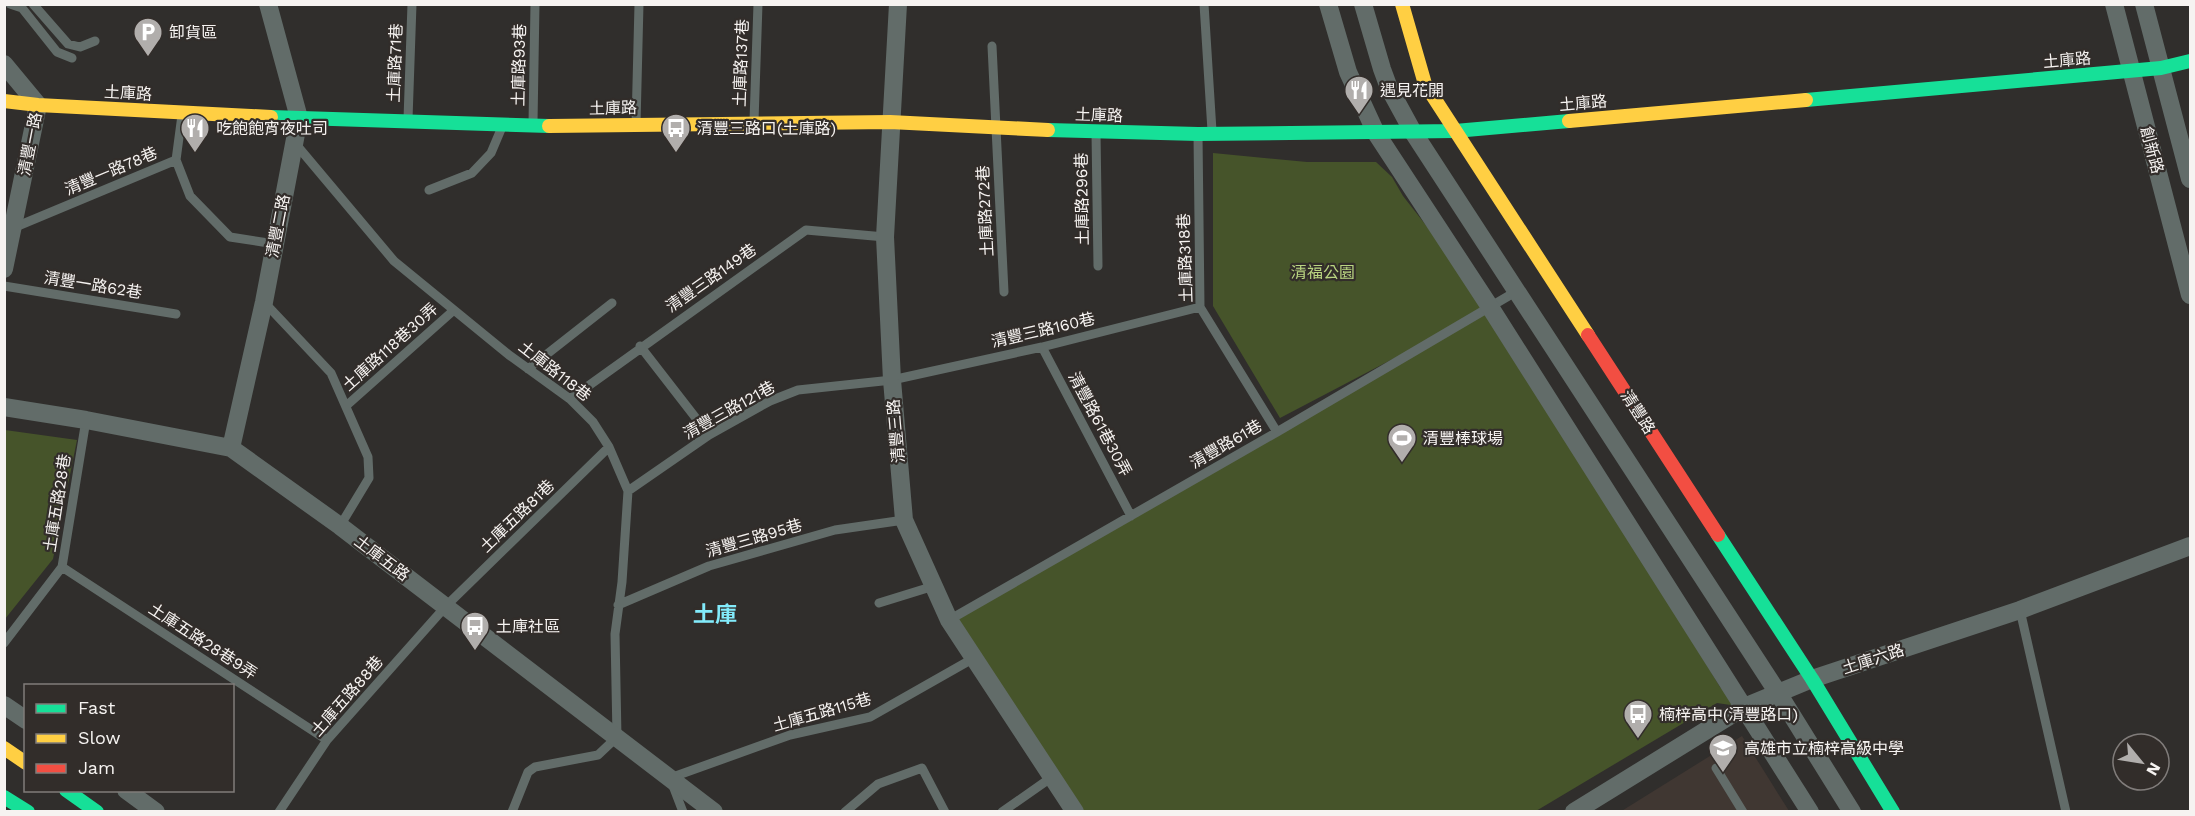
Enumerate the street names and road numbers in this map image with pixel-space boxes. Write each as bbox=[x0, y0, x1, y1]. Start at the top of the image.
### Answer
street label: 土庫路137巷 bbox=[730, 19, 752, 107]
street label: 土庫路71巷 bbox=[384, 23, 406, 103]
street label: 土庫路93巷 bbox=[509, 23, 529, 107]
street label: 土庫路 bbox=[2042, 48, 2092, 72]
street label: 土庫路 bbox=[104, 82, 152, 104]
street label: 土庫路 bbox=[1558, 91, 1608, 115]
street label: 土庫路 bbox=[589, 98, 637, 118]
street label: 土庫路 bbox=[1075, 105, 1123, 125]
street label: 清豐一路 bbox=[15, 111, 45, 177]
street label: 創新路 bbox=[2137, 124, 2167, 176]
street label: 清豐一路78巷 bbox=[62, 143, 160, 199]
street label: 土庫路296巷 bbox=[1072, 152, 1092, 246]
street label: 土庫路272巷 bbox=[973, 165, 997, 257]
street label: 清豐二路 bbox=[263, 193, 293, 259]
street label: 土庫路318巷 bbox=[1174, 213, 1196, 303]
street label: 清豐三路149巷 bbox=[662, 240, 760, 316]
street label: 清豐一路62巷 bbox=[43, 268, 143, 302]
street label: 土庫路118巷30弄 bbox=[338, 299, 442, 395]
street label: 清豐三路160巷 bbox=[989, 309, 1097, 351]
street label: 土庫路118巷 bbox=[515, 337, 595, 405]
street label: 清豐路61巷30弄 bbox=[1065, 369, 1135, 479]
street label: 清豐三路121巷 bbox=[680, 377, 778, 443]
street label: 清豐路 bbox=[1617, 387, 1659, 437]
street label: 清豐三路 bbox=[884, 398, 908, 464]
street label: 清豐路61巷 bbox=[1187, 416, 1265, 472]
street label: 土庫五路28巷 bbox=[40, 453, 74, 553]
street label: 土庫五路81巷 bbox=[476, 476, 558, 556]
street label: 清豐三路95巷 bbox=[704, 515, 804, 561]
street label: 土庫五路 bbox=[351, 531, 413, 585]
street label: 土庫五路28巷9弄 bbox=[145, 599, 261, 683]
street label: 土庫六路 bbox=[1840, 640, 1906, 678]
street label: 土庫五路88巷 bbox=[307, 652, 387, 740]
street label: 土庫五路115巷 bbox=[770, 689, 874, 735]

